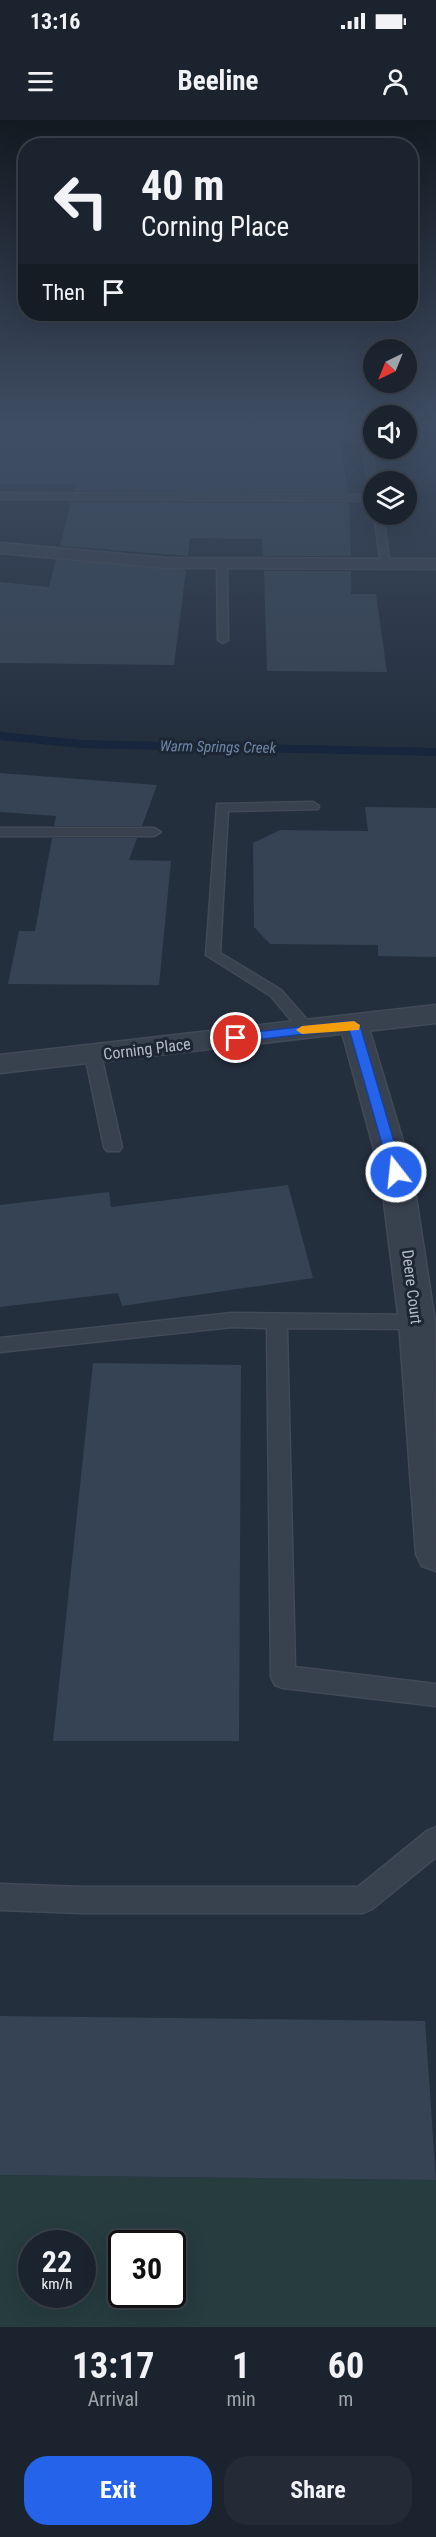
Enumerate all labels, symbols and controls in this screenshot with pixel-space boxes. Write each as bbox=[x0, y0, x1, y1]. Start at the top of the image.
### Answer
text: 13:16 bbox=[30, 9, 81, 34]
icon: menu bbox=[24, 65, 57, 98]
text: Beeline bbox=[178, 65, 258, 97]
icon: person bbox=[379, 65, 412, 98]
text: 40 m bbox=[141, 161, 224, 210]
icon: left bbox=[42, 162, 120, 240]
text: Corning Place bbox=[141, 211, 289, 243]
icon: arrive bbox=[97, 276, 130, 309]
text: Then bbox=[42, 280, 85, 305]
north arrow bbox=[363, 339, 417, 393]
map controls bbox=[363, 339, 417, 525]
button: sound bbox=[363, 405, 417, 459]
button: layers bbox=[363, 471, 417, 525]
water label: Warm Springs Creek bbox=[160, 737, 277, 757]
pin bbox=[210, 1012, 261, 1063]
icon: arrive bbox=[219, 1021, 252, 1054]
street label: Corning Place bbox=[102, 1034, 192, 1064]
position arrow bbox=[364, 1140, 428, 1204]
street label: Deere Court bbox=[398, 1249, 426, 1326]
speed limit sign: 30 bbox=[108, 2230, 186, 2308]
text: 22 bbox=[42, 2244, 72, 2279]
text: km/h bbox=[42, 2275, 72, 2293]
text: 13:17 bbox=[72, 2345, 155, 2387]
text: 1 bbox=[232, 2345, 250, 2387]
text: 60 bbox=[328, 2345, 364, 2387]
text: Arrival bbox=[88, 2387, 139, 2411]
text: min bbox=[226, 2387, 256, 2411]
text: m bbox=[338, 2387, 353, 2411]
button: Exit bbox=[24, 2456, 212, 2525]
button: Share bbox=[224, 2456, 412, 2525]

